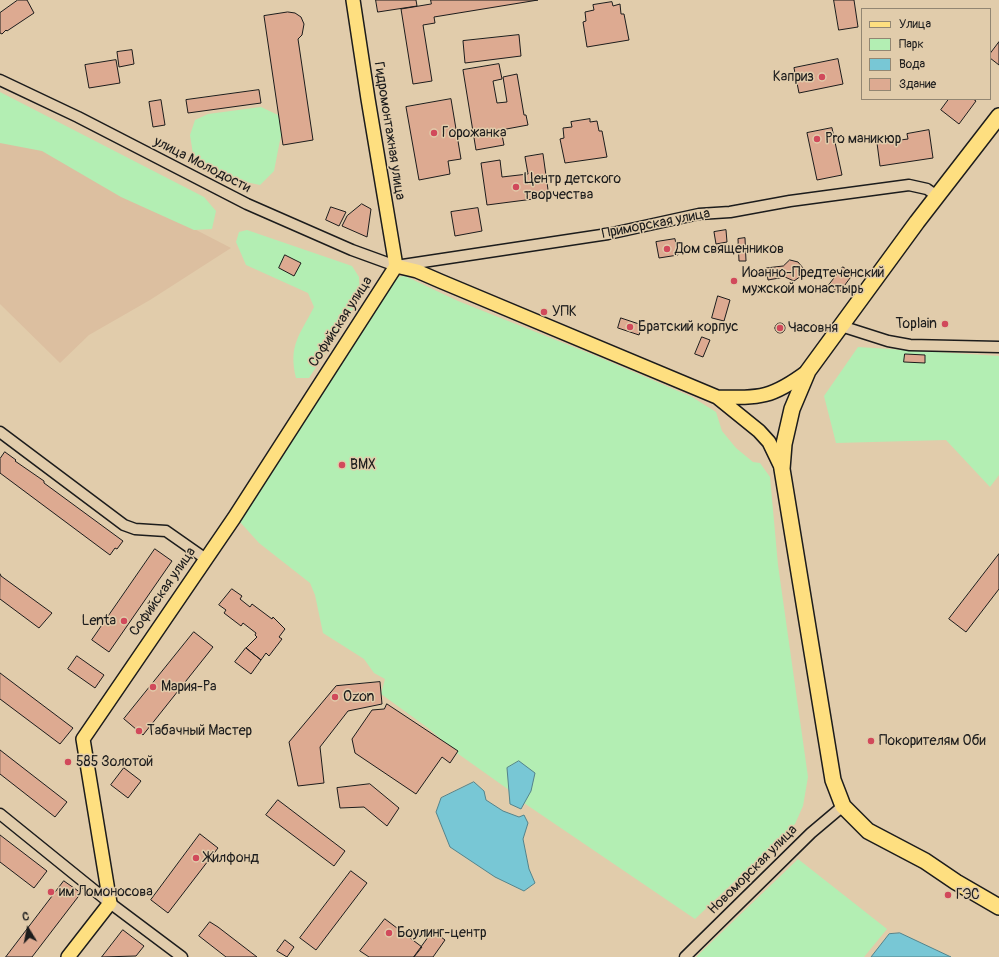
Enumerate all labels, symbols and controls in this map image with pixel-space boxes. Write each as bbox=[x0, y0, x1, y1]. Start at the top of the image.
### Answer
legend bbox=[861, 8, 991, 100]
text: Улица bbox=[899, 17, 931, 32]
text: Парк bbox=[899, 37, 924, 52]
text: Вода bbox=[899, 57, 925, 72]
street label: Гидромонтажная улица bbox=[370, 61, 408, 201]
place label: Каприз bbox=[773, 69, 814, 85]
marker: Каприз bbox=[817, 72, 827, 82]
text: Здание bbox=[899, 77, 936, 92]
place label: Горожанка bbox=[442, 125, 507, 141]
marker: Горожанка bbox=[429, 128, 439, 138]
place label: Pro маникюр bbox=[825, 131, 901, 147]
street label: улица Молодости bbox=[151, 133, 253, 197]
marker: Pro маникюр bbox=[812, 134, 822, 144]
place label: Центр детского творчества bbox=[524, 171, 621, 204]
marker: Центр детского творчества bbox=[511, 182, 521, 192]
street label: Приморская улица bbox=[600, 205, 712, 243]
place label: Дом священников bbox=[675, 241, 784, 257]
marker: Дом священников bbox=[662, 244, 672, 254]
place label: Иоанно-Предтеченский мужской монастырь bbox=[742, 265, 884, 298]
street label: Софийская улица bbox=[306, 274, 376, 370]
marker: Иоанно-Предтеченский мужской монастырь bbox=[729, 276, 739, 286]
place label: УПК bbox=[552, 304, 577, 320]
marker: УПК bbox=[539, 307, 549, 317]
place label: Toplain bbox=[895, 316, 937, 332]
place label: Братский корпус bbox=[638, 319, 738, 335]
marker: Toplain bbox=[940, 319, 950, 329]
place label: Часовня bbox=[788, 320, 838, 336]
marker: Братский корпус bbox=[625, 322, 635, 332]
marker: Часовня bbox=[775, 323, 785, 333]
place label: BMX bbox=[350, 457, 376, 473]
marker: BMX bbox=[337, 460, 347, 470]
street label: Софийская улица bbox=[126, 544, 200, 640]
place label: Lenta bbox=[82, 613, 116, 629]
marker: Lenta bbox=[119, 616, 129, 626]
place label: Мария-Ра bbox=[161, 679, 216, 695]
marker: Мария-Ра bbox=[148, 682, 158, 692]
place label: Ozon bbox=[343, 689, 374, 705]
marker: Ozon bbox=[330, 692, 340, 702]
place label: Табачный Мастер bbox=[147, 723, 252, 739]
marker: Табачный Мастер bbox=[134, 726, 144, 736]
place label: Покорителям Оби bbox=[879, 733, 986, 749]
marker: Покорителям Оби bbox=[866, 736, 876, 746]
place label: 585 Золотой bbox=[76, 754, 153, 770]
marker: 585 Золотой bbox=[63, 757, 73, 767]
street label: Новоморская улица bbox=[705, 822, 801, 918]
place label: Жилфонд bbox=[204, 850, 259, 866]
marker: Жилфонд bbox=[191, 853, 201, 863]
place label: им Ломоносова bbox=[59, 884, 153, 900]
marker: им Ломоносова bbox=[46, 887, 56, 897]
place label: ГЭС bbox=[956, 887, 980, 903]
marker: ГЭС bbox=[943, 890, 953, 900]
north arrow bbox=[8, 909, 48, 949]
text: С bbox=[21, 910, 30, 924]
place label: Боулинг-центр bbox=[397, 925, 487, 941]
marker: Боулинг-центр bbox=[384, 928, 394, 938]

